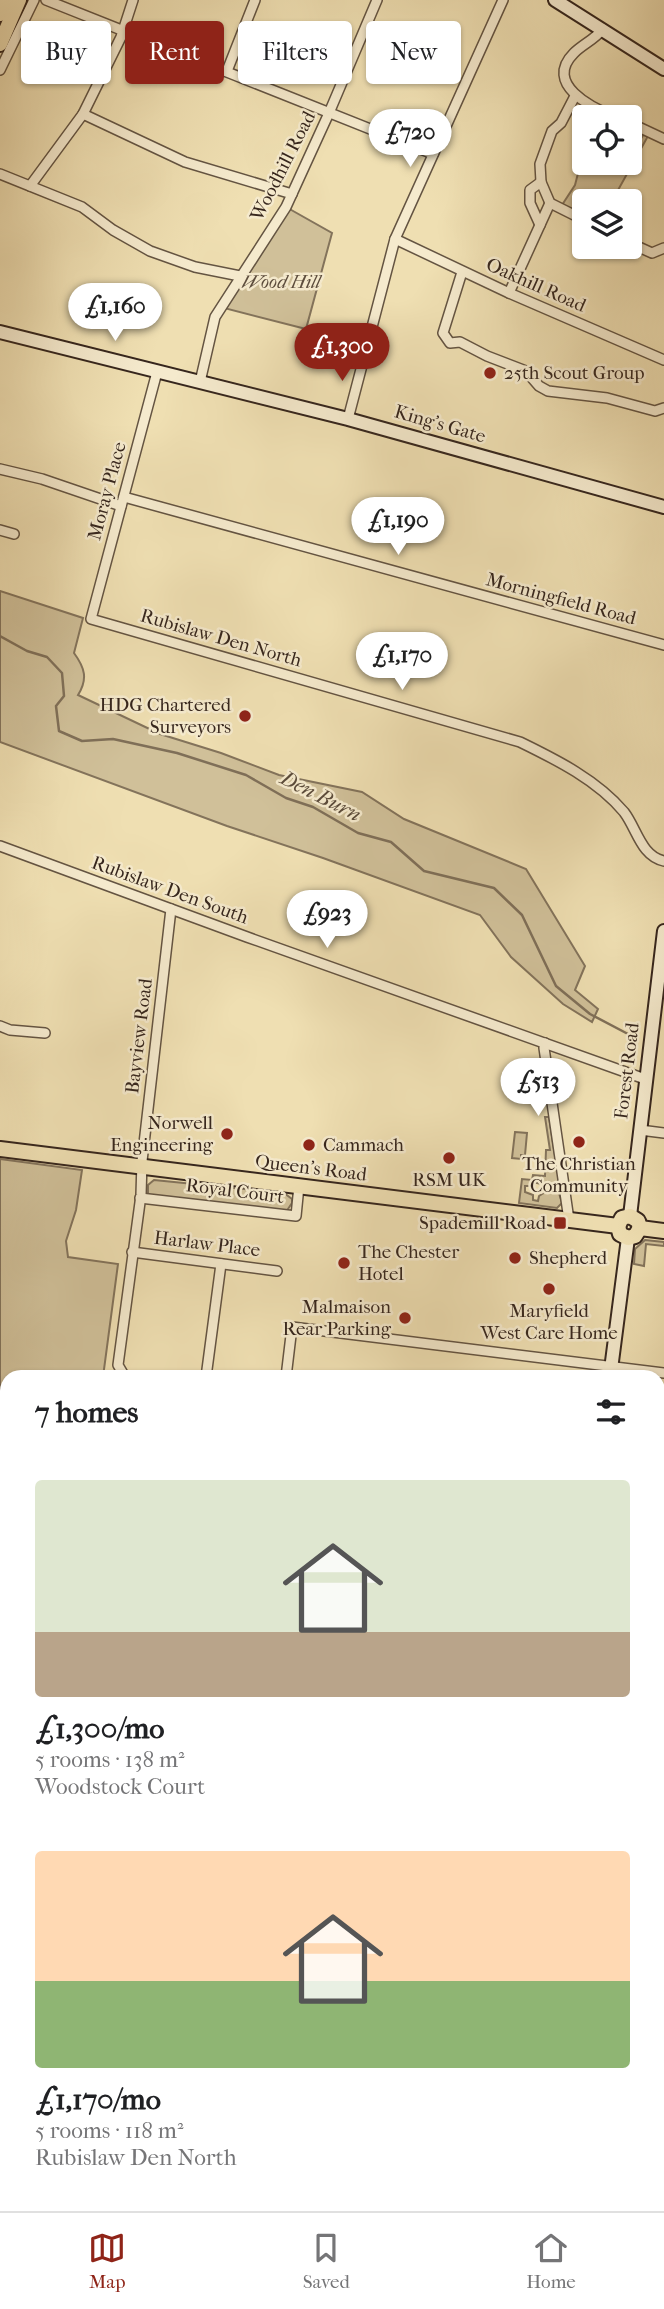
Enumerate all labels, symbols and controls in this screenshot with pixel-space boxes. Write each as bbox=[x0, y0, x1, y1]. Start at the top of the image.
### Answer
chip: Buy bbox=[21, 21, 111, 84]
chip: Rent bbox=[125, 21, 224, 84]
chip: Filters bbox=[238, 21, 352, 84]
chip: New bbox=[366, 21, 461, 84]
map controls bbox=[572, 105, 642, 259]
button: locate bbox=[572, 105, 642, 175]
street label: Woodhill Road bbox=[245, 107, 320, 225]
pin: £720 bbox=[369, 110, 451, 169]
text: £720 bbox=[385, 118, 435, 145]
button: layers bbox=[572, 189, 642, 259]
street label: Oakhill Road bbox=[483, 253, 590, 317]
park label: Wood Hill bbox=[242, 271, 323, 293]
pin: £1,160 bbox=[58, 284, 172, 343]
text: £1,160 bbox=[84, 292, 146, 319]
pin: £1,300 bbox=[285, 324, 399, 383]
text: £1,300 bbox=[310, 332, 374, 359]
place label: 25th Scout Group bbox=[504, 362, 645, 384]
marker: 25th Scout Group bbox=[482, 365, 498, 381]
street label: King's Gate bbox=[392, 400, 488, 448]
street label: Moray Place bbox=[83, 440, 131, 542]
pin: £1,190 bbox=[341, 498, 455, 557]
text: £1,190 bbox=[367, 506, 429, 533]
street label: Morningfield Road bbox=[484, 568, 639, 630]
street label: Rubislaw Den North bbox=[138, 604, 304, 672]
pin: £1,170 bbox=[345, 632, 459, 692]
text: £1,170 bbox=[372, 641, 432, 668]
place label: HDG Chartered Surveyors bbox=[100, 694, 232, 738]
marker: HDG Chartered Surveyors bbox=[237, 708, 253, 724]
water label: Den Burn bbox=[275, 765, 365, 826]
street label: Rubislaw Den South bbox=[89, 851, 252, 929]
pin: £923 bbox=[286, 890, 368, 950]
text: £923 bbox=[303, 899, 351, 926]
street label: Bayview Road bbox=[121, 977, 157, 1095]
street label: Forest Road bbox=[610, 1021, 644, 1121]
pin: £513 bbox=[497, 1058, 579, 1118]
text: £513 bbox=[517, 1067, 559, 1094]
place label: Norwell Engineering bbox=[110, 1112, 214, 1156]
marker: Norwell Engineering bbox=[219, 1126, 235, 1142]
place label: Cammach bbox=[323, 1134, 404, 1156]
marker: The Christian Community bbox=[571, 1134, 587, 1150]
marker: Cammach bbox=[301, 1137, 317, 1153]
street label: Queen's Road bbox=[254, 1150, 369, 1186]
marker: RSM UK bbox=[441, 1150, 457, 1166]
place label: The Christian Community bbox=[522, 1153, 636, 1197]
place label: RSM UK bbox=[412, 1169, 487, 1191]
street label: Royal Court bbox=[185, 1174, 285, 1208]
place label: Spademill Road bbox=[419, 1212, 547, 1234]
marker: Spademill Road bbox=[552, 1215, 568, 1231]
street label: Harlaw Place bbox=[153, 1227, 261, 1261]
place label: The Chester Hotel bbox=[358, 1241, 460, 1285]
place label: Shepherd bbox=[529, 1247, 608, 1269]
marker: Shepherd bbox=[507, 1250, 523, 1266]
marker: The Chester Hotel bbox=[336, 1255, 352, 1271]
marker: Maryfield West Care Home bbox=[541, 1281, 557, 1297]
place label: Malmaison Rear Parking bbox=[283, 1296, 392, 1340]
place label: Maryfield West Care Home bbox=[479, 1300, 618, 1344]
marker: Malmaison Rear Parking bbox=[397, 1310, 413, 1326]
icon: filters bbox=[592, 1393, 630, 1431]
text: 7 homes bbox=[35, 1395, 138, 1430]
icon: home bbox=[270, 1525, 396, 1651]
text: £1,300/mo bbox=[35, 1711, 165, 1746]
text: 5 rooms · 138 m² bbox=[35, 1746, 185, 1773]
text: Woodstock Court bbox=[35, 1773, 205, 1800]
icon: home bbox=[270, 1896, 396, 2022]
text: £1,170/mo bbox=[35, 2082, 161, 2117]
text: 5 rooms · 118 m² bbox=[35, 2117, 183, 2144]
text: Rubislaw Den North bbox=[35, 2144, 237, 2171]
tab: Map bbox=[88, 2229, 126, 2293]
tab: Saved bbox=[303, 2229, 350, 2293]
tab: Home bbox=[526, 2229, 576, 2293]

